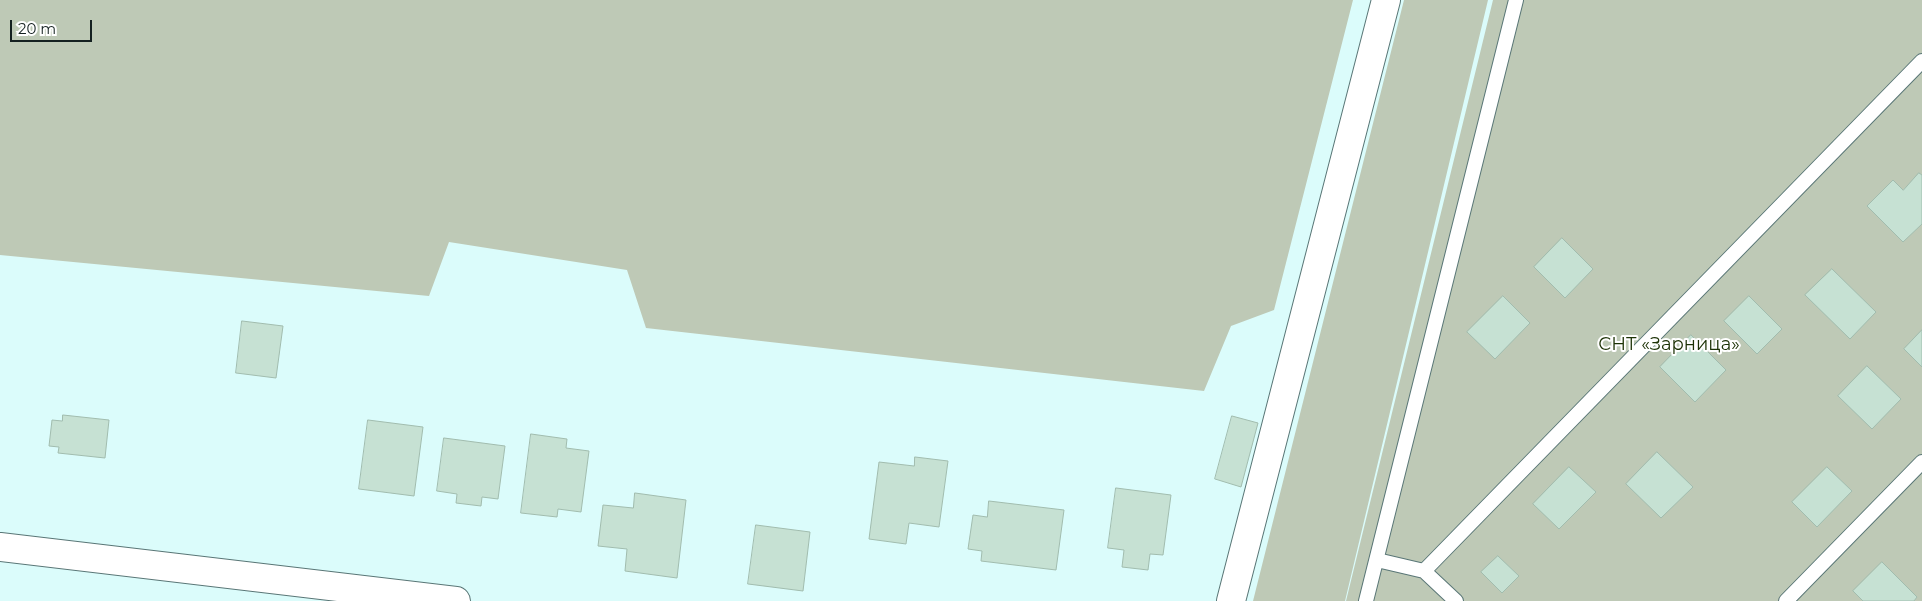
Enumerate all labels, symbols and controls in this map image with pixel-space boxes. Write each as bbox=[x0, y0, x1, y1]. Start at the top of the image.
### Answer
scale bar bbox=[12, 10, 95, 42]
text: 20 m bbox=[18, 19, 56, 38]
park label: СНТ «Зарница» bbox=[1598, 334, 1740, 356]

